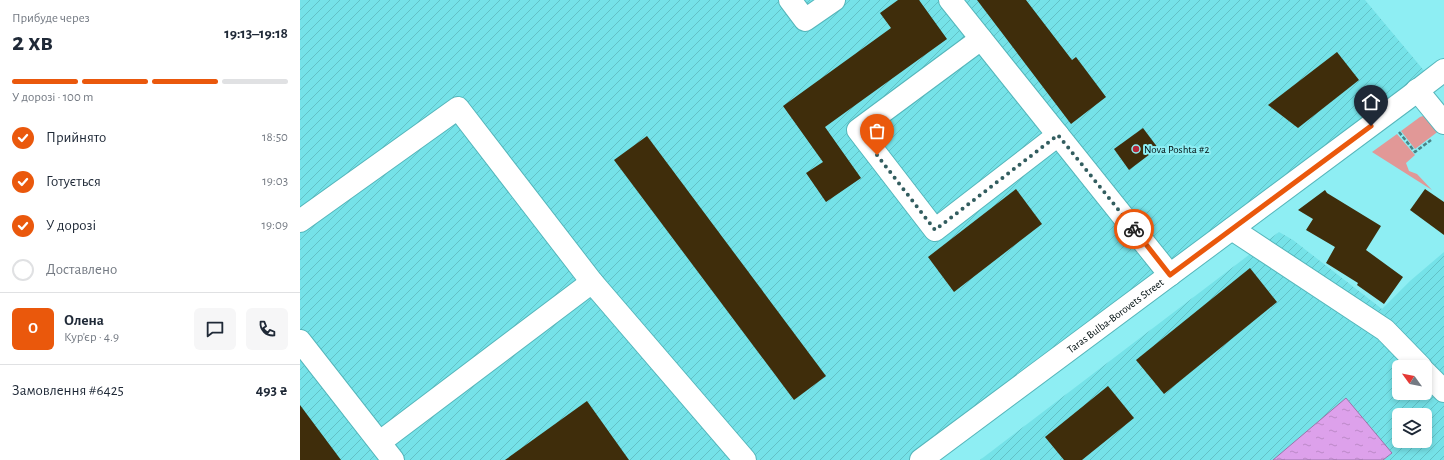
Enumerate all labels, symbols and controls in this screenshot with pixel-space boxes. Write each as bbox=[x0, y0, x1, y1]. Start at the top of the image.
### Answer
text: Прибуде через bbox=[12, 12, 90, 25]
text: 19:13–19:18 bbox=[224, 26, 288, 41]
text: 2 хв bbox=[12, 29, 53, 55]
pin bbox=[1354, 85, 1388, 126]
text: У дорозі · 100 m bbox=[12, 91, 93, 104]
icon: home bbox=[1360, 91, 1382, 113]
pin bbox=[860, 114, 894, 155]
icon: bag bbox=[866, 120, 888, 142]
icon: check bbox=[12, 127, 34, 149]
text: Прийнято bbox=[46, 130, 106, 145]
text: 18:50 bbox=[262, 131, 288, 144]
marker: Nova Poshta #2 bbox=[1131, 144, 1141, 154]
place label: Nova Poshta #2 bbox=[1144, 144, 1209, 155]
icon: check bbox=[12, 171, 34, 193]
text: Готується bbox=[46, 174, 101, 189]
text: 19:03 bbox=[262, 175, 288, 188]
courier bbox=[1114, 209, 1154, 249]
icon: check bbox=[12, 215, 34, 237]
text: У дорозі bbox=[46, 218, 96, 233]
icon: bike bbox=[1123, 218, 1145, 240]
text: 19:09 bbox=[261, 219, 288, 232]
text: Доставлено bbox=[46, 262, 117, 277]
street label: Taras Bulba-Borovets Street bbox=[1065, 276, 1166, 355]
button: chat bbox=[194, 308, 236, 350]
button: phone bbox=[246, 308, 288, 350]
text: Олена bbox=[64, 313, 104, 328]
text: О bbox=[28, 321, 38, 336]
text: Кур’єр · 4.9 bbox=[64, 331, 119, 344]
north arrow bbox=[1392, 360, 1432, 400]
map controls bbox=[1392, 360, 1432, 448]
text: Замовлення #6425 bbox=[12, 383, 124, 398]
text: 493 ₴ bbox=[256, 383, 288, 398]
button: layers bbox=[1392, 408, 1432, 448]

